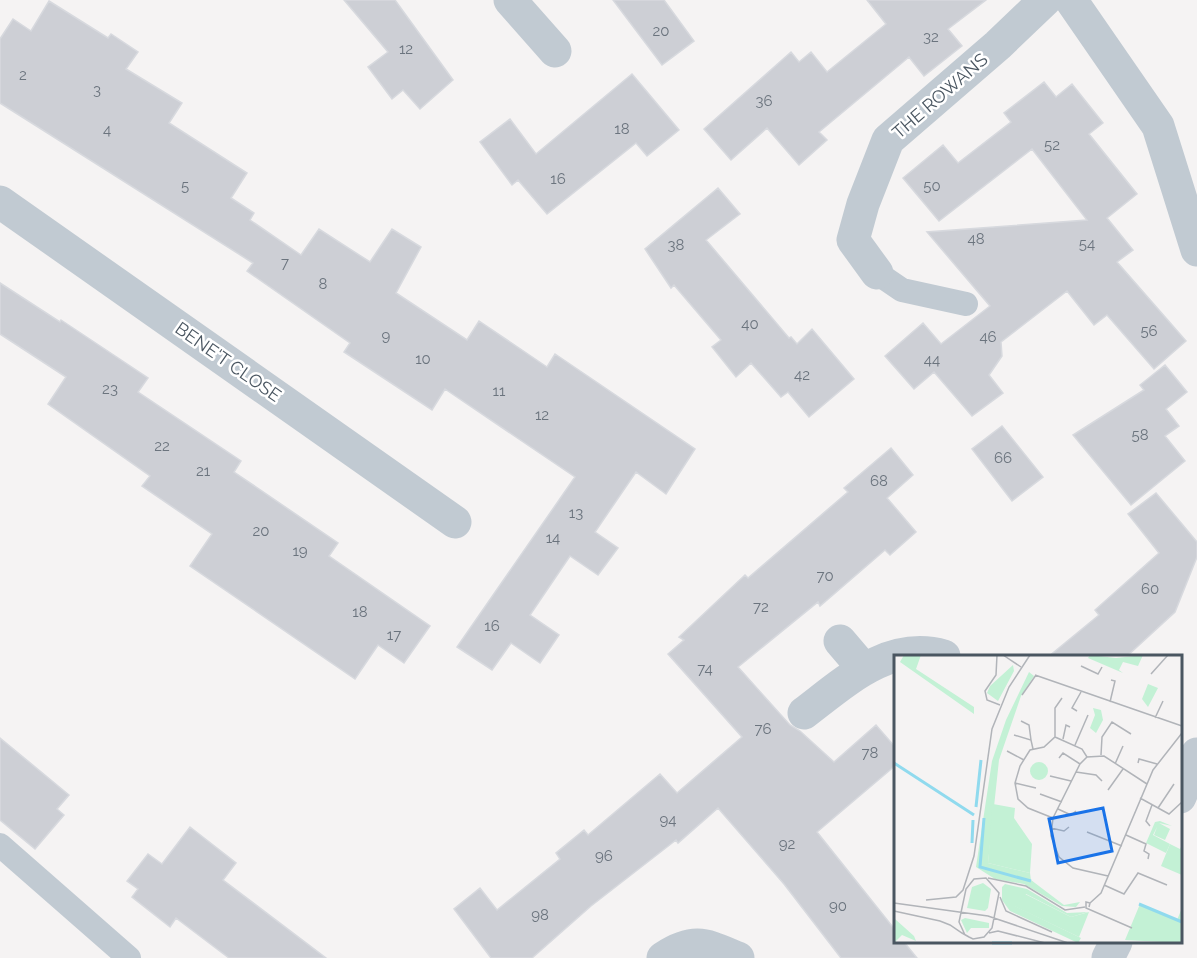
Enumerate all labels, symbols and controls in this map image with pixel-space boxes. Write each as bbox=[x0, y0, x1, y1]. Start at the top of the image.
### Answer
house number: 20 bbox=[653, 22, 670, 40]
house number: 32 bbox=[923, 28, 939, 46]
house number: 12 bbox=[399, 40, 413, 58]
street label: THE ROWANS bbox=[888, 49, 992, 143]
house number: 2 bbox=[19, 66, 27, 84]
house number: 3 bbox=[93, 81, 101, 99]
house number: 36 bbox=[755, 92, 773, 110]
house number: 18 bbox=[614, 120, 630, 138]
house number: 4 bbox=[103, 121, 111, 139]
house number: 52 bbox=[1044, 136, 1060, 154]
house number: 16 bbox=[550, 170, 566, 188]
house number: 5 bbox=[181, 177, 189, 195]
house number: 50 bbox=[923, 177, 941, 195]
house number: 48 bbox=[967, 230, 985, 248]
house number: 54 bbox=[1079, 235, 1095, 253]
house number: 38 bbox=[668, 236, 685, 254]
house number: 7 bbox=[281, 254, 289, 272]
house number: 8 bbox=[319, 275, 328, 293]
house number: 40 bbox=[741, 315, 759, 333]
street label: BENE'T CLOSE bbox=[171, 317, 285, 406]
house number: 56 bbox=[1140, 322, 1158, 340]
house number: 9 bbox=[382, 327, 391, 345]
house number: 46 bbox=[979, 328, 997, 346]
house number: 10 bbox=[415, 350, 431, 368]
house number: 44 bbox=[924, 351, 940, 369]
house number: 42 bbox=[794, 366, 810, 384]
house number: 23 bbox=[102, 380, 118, 398]
house number: 11 bbox=[493, 382, 506, 400]
house number: 12 bbox=[535, 406, 549, 424]
house number: 58 bbox=[1131, 426, 1149, 444]
house number: 22 bbox=[154, 437, 170, 455]
house number: 66 bbox=[994, 449, 1012, 467]
house number: 21 bbox=[196, 462, 211, 480]
house number: 68 bbox=[870, 472, 888, 490]
house number: 13 bbox=[569, 504, 583, 522]
house number: 20 bbox=[253, 522, 270, 540]
house number: 14 bbox=[546, 529, 560, 547]
house number: 19 bbox=[292, 542, 308, 560]
house number: 70 bbox=[816, 567, 834, 585]
house number: 60 bbox=[1141, 580, 1159, 598]
house number: 72 bbox=[753, 598, 769, 616]
house number: 18 bbox=[352, 603, 368, 621]
house number: 16 bbox=[484, 617, 500, 635]
house number: 17 bbox=[387, 626, 401, 644]
inset map bbox=[894, 655, 1182, 943]
house number: 74 bbox=[697, 660, 713, 678]
house number: 76 bbox=[754, 720, 772, 738]
house number: 78 bbox=[862, 744, 879, 762]
house number: 94 bbox=[660, 811, 676, 829]
house number: 92 bbox=[779, 835, 795, 853]
house number: 96 bbox=[595, 847, 613, 865]
house number: 90 bbox=[829, 897, 847, 915]
house number: 98 bbox=[531, 906, 549, 924]

